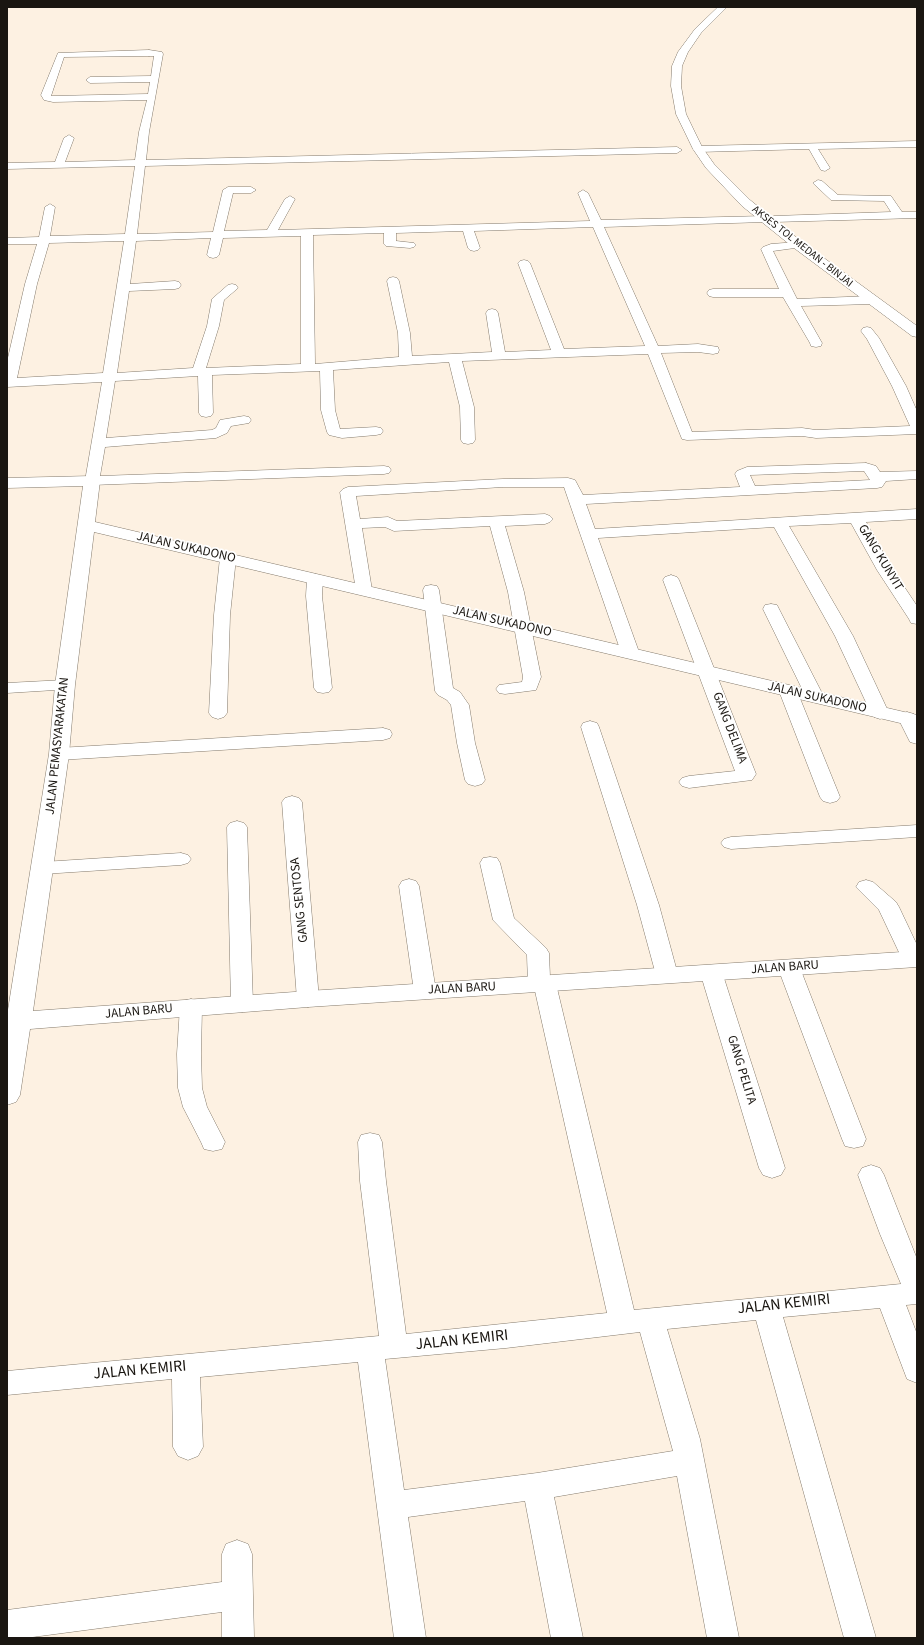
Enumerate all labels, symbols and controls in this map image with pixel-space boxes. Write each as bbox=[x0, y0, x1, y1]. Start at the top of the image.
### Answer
street label: AKSES TOL MEDAN - BINJAI bbox=[749, 203, 855, 291]
street label: GANG KUNYIT bbox=[854, 522, 906, 594]
street label: JALAN SUKADONO bbox=[135, 529, 237, 567]
street label: JALAN SUKADONO bbox=[451, 603, 553, 641]
street label: JALAN PEMASYARAKATAN bbox=[43, 676, 73, 816]
street label: JALAN SUKADONO bbox=[766, 679, 868, 717]
street label: GANG DELIMA bbox=[708, 690, 750, 766]
street label: GANG SENTOSA bbox=[288, 857, 312, 943]
street label: JALAN BARU bbox=[750, 958, 820, 978]
street label: JALAN BARU bbox=[428, 979, 496, 999]
street label: JALAN BARU bbox=[104, 1001, 174, 1023]
street label: GANG PELITA bbox=[723, 1034, 759, 1106]
street label: JALAN KEMIRI bbox=[737, 1291, 831, 1319]
street label: JALAN KEMIRI bbox=[415, 1327, 509, 1355]
street label: JALAN KEMIRI bbox=[93, 1357, 187, 1385]

